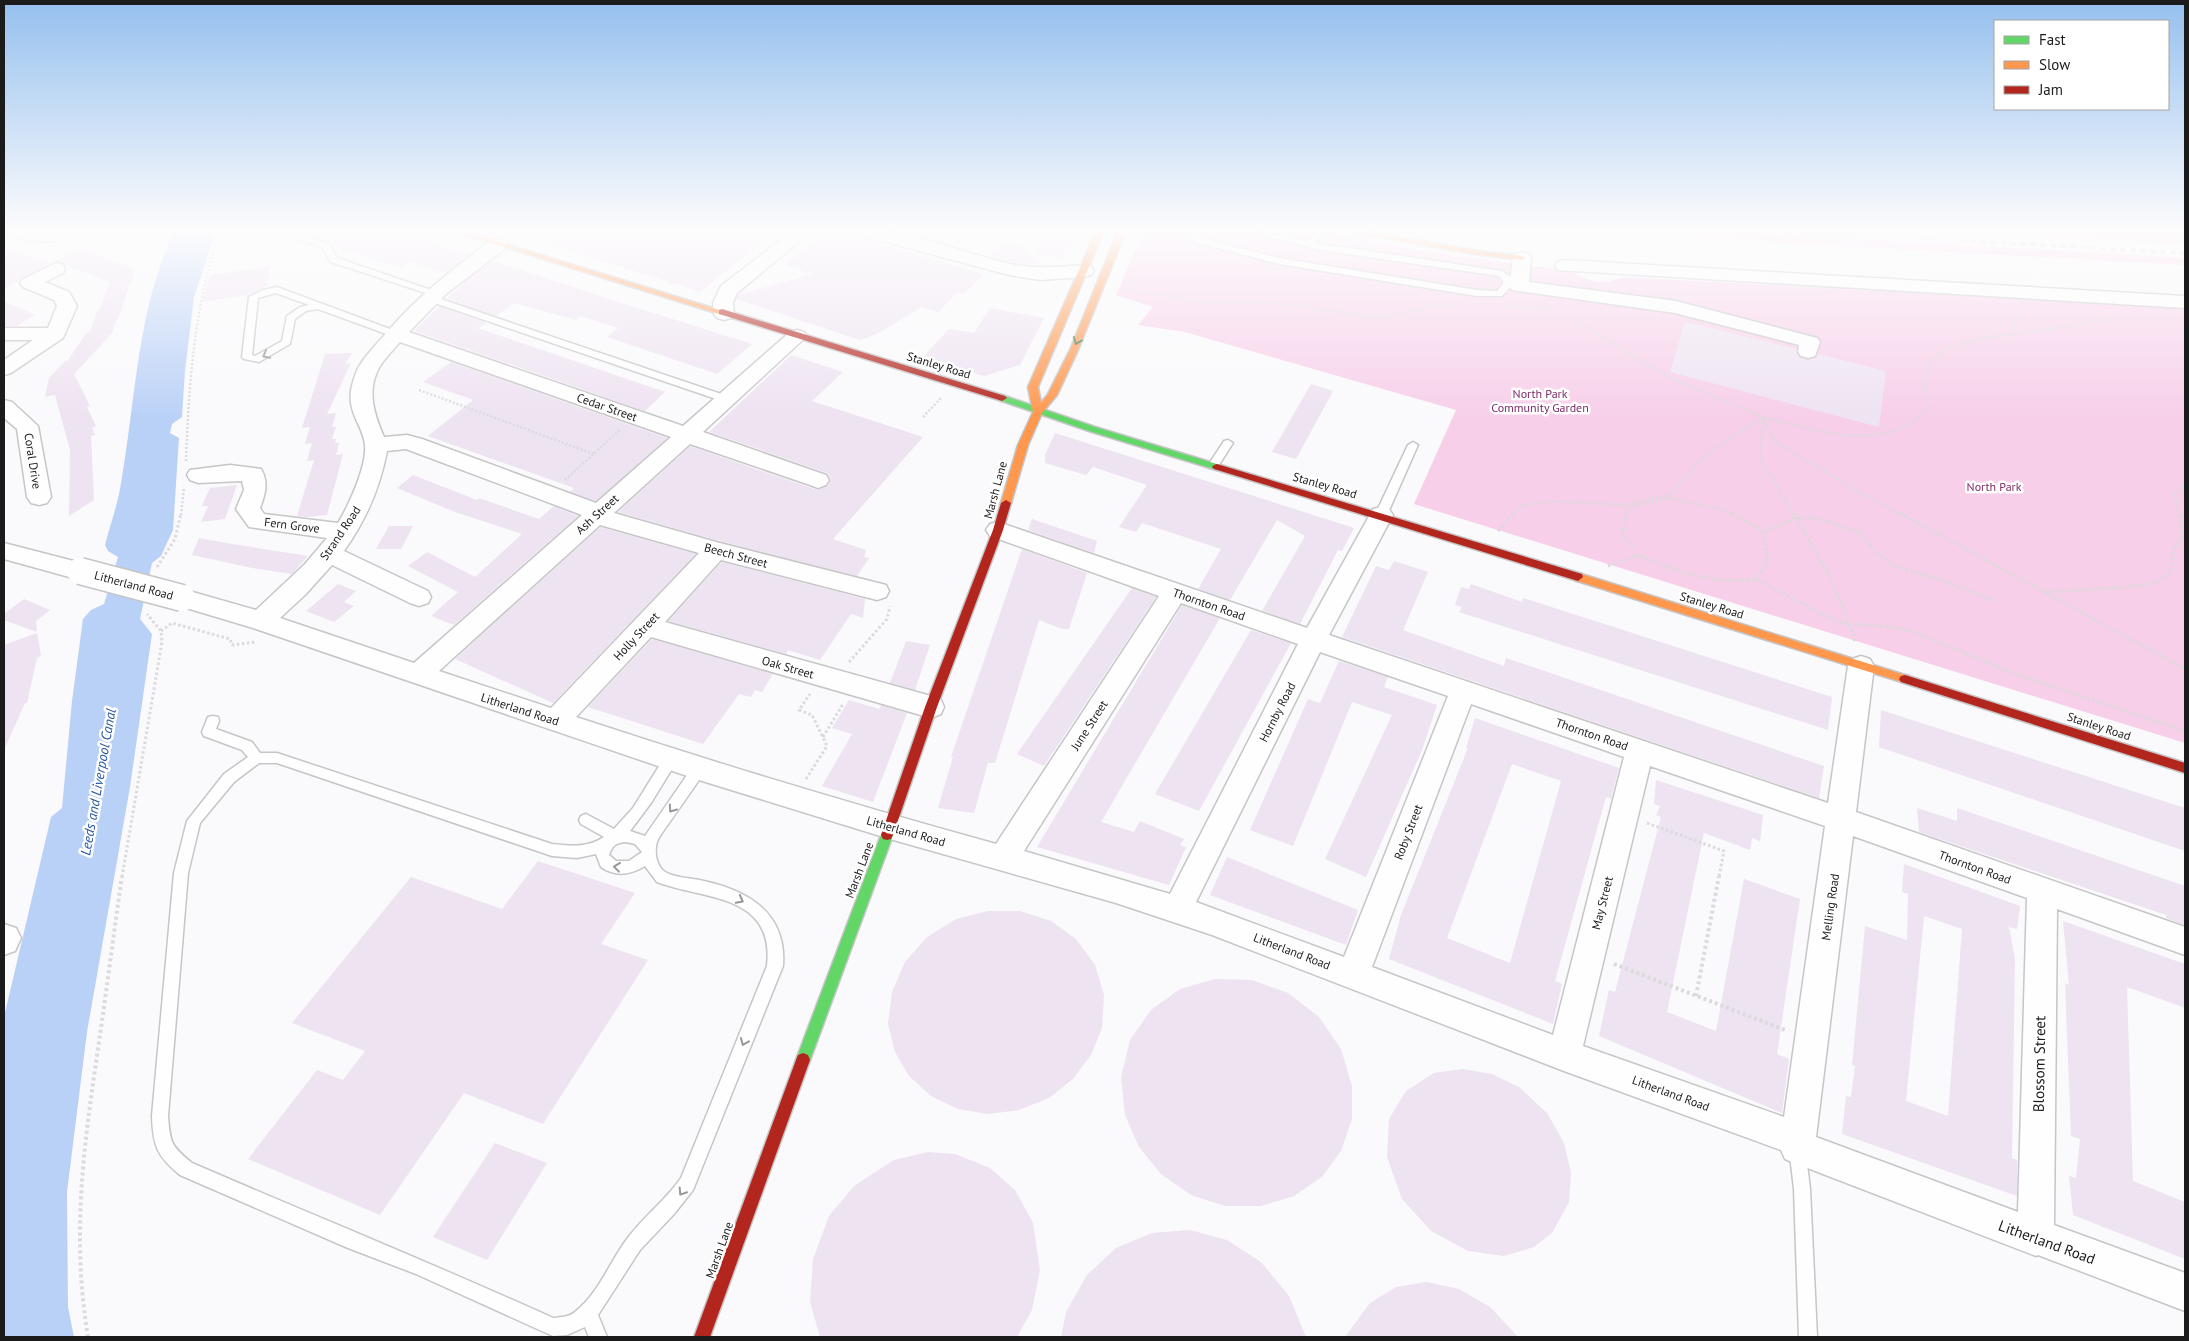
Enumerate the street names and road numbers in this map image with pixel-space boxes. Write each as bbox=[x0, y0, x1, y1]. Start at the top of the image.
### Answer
street label: Stanley Road bbox=[905, 348, 973, 382]
street label: Cedar Street bbox=[575, 390, 639, 424]
street label: Coral Drive bbox=[21, 432, 45, 490]
street label: Marsh Lane bbox=[980, 460, 1010, 520]
street label: Stanley Road bbox=[1291, 469, 1359, 501]
street label: Ash Street bbox=[572, 491, 622, 537]
street label: Strand Road bbox=[316, 503, 364, 563]
street label: Fern Grove bbox=[263, 514, 321, 536]
street label: Beech Street bbox=[703, 539, 769, 571]
street label: Litherland Road bbox=[93, 567, 175, 603]
street label: Thornton Road bbox=[1171, 585, 1247, 623]
street label: Stanley Road bbox=[1678, 588, 1746, 622]
street label: Holly Street bbox=[610, 609, 662, 663]
street label: Oak Street bbox=[760, 652, 816, 682]
street label: Hornby Road bbox=[1256, 680, 1298, 744]
street label: Litherland Road bbox=[479, 689, 561, 729]
street label: June Street bbox=[1067, 697, 1111, 754]
street label: Stanley Road bbox=[2065, 709, 2133, 743]
street label: Thornton Road bbox=[1554, 715, 1630, 753]
street label: Roby Street bbox=[1391, 802, 1425, 862]
street label: Litherland Road bbox=[865, 813, 947, 849]
street label: Marsh Lane bbox=[841, 840, 877, 900]
street label: Thornton Road bbox=[1937, 847, 2013, 887]
street label: Melling Road bbox=[1818, 873, 1842, 941]
street label: May Street bbox=[1588, 875, 1616, 931]
street label: Litherland Road bbox=[1251, 929, 1333, 973]
street label: Blossom Street bbox=[2029, 1016, 2049, 1112]
street label: Litherland Road bbox=[1630, 1072, 1712, 1114]
street label: Litherland Road bbox=[1996, 1216, 2098, 1268]
street label: Marsh Lane bbox=[702, 1220, 736, 1280]

